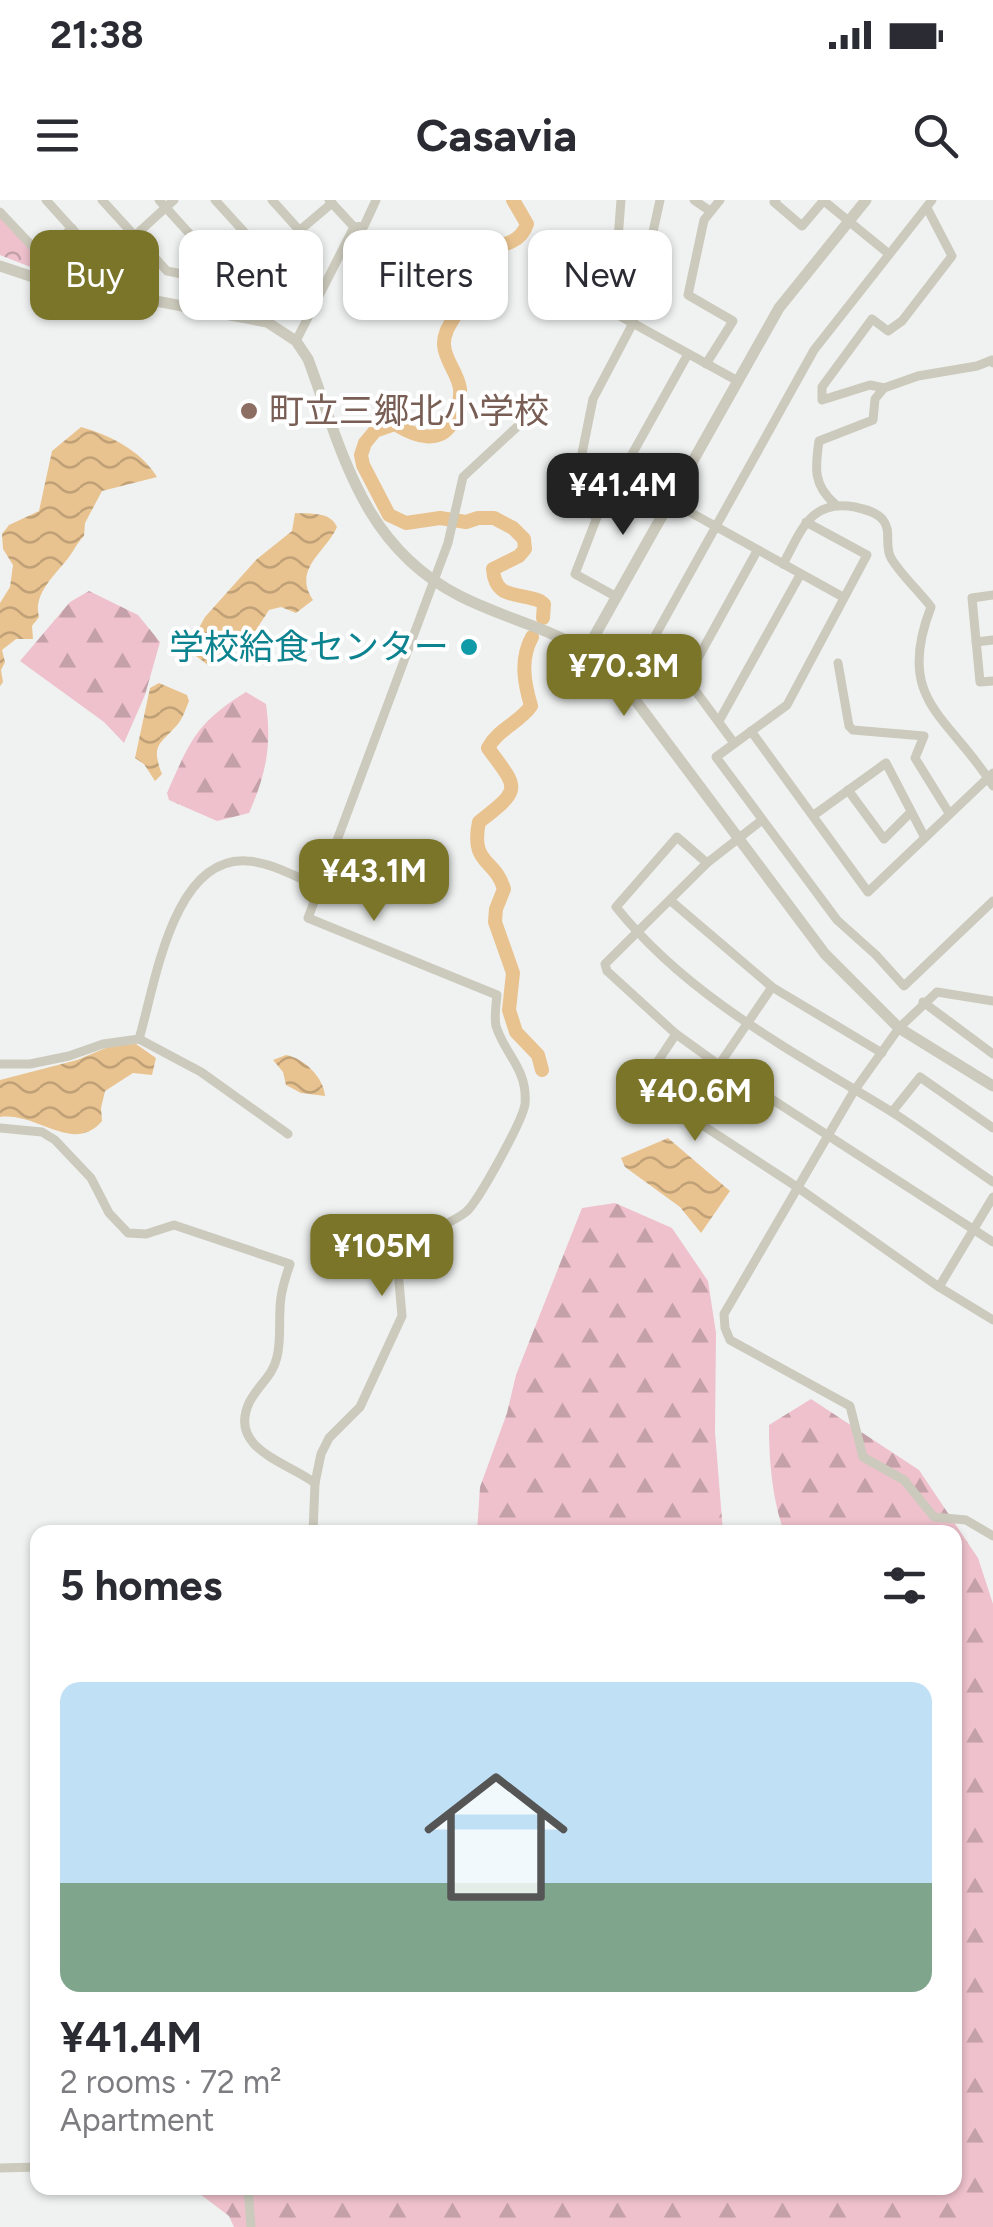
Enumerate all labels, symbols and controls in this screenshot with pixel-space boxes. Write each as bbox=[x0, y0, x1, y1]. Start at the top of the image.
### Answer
text: 21:38 bbox=[50, 12, 144, 58]
icon: menu bbox=[30, 108, 85, 163]
text: Casavia bbox=[416, 108, 577, 162]
icon: search bbox=[908, 108, 963, 163]
chip: Buy bbox=[30, 230, 159, 320]
chip: Rent bbox=[179, 230, 323, 320]
chip: Filters bbox=[343, 230, 508, 320]
chip: New bbox=[528, 230, 672, 320]
place label: 町立三郷北小学校 bbox=[269, 390, 549, 432]
marker: 町立三郷北小学校 bbox=[238, 400, 260, 422]
pin: ¥41.4M bbox=[542, 453, 704, 538]
text: ¥41.4M bbox=[569, 466, 677, 504]
place label: 学校給食センター bbox=[169, 626, 449, 668]
pin: ¥70.3M bbox=[543, 634, 705, 719]
marker: 学校給食センター bbox=[458, 636, 480, 658]
text: ¥70.3M bbox=[569, 647, 679, 685]
pin: ¥43.1M bbox=[293, 839, 455, 924]
text: ¥43.1M bbox=[321, 852, 427, 890]
pin: ¥40.6M bbox=[614, 1059, 776, 1144]
text: ¥40.6M bbox=[638, 1072, 752, 1110]
pin: ¥105M bbox=[312, 1214, 452, 1299]
text: ¥105M bbox=[332, 1227, 432, 1265]
icon: filters bbox=[877, 1558, 932, 1613]
text: 5 homes bbox=[60, 1560, 222, 1611]
icon: home bbox=[406, 1747, 586, 1927]
text: ¥41.4M bbox=[60, 2012, 202, 2063]
text: 2 rooms · 72 m² bbox=[60, 2063, 282, 2101]
text: Apartment bbox=[60, 2101, 214, 2139]

